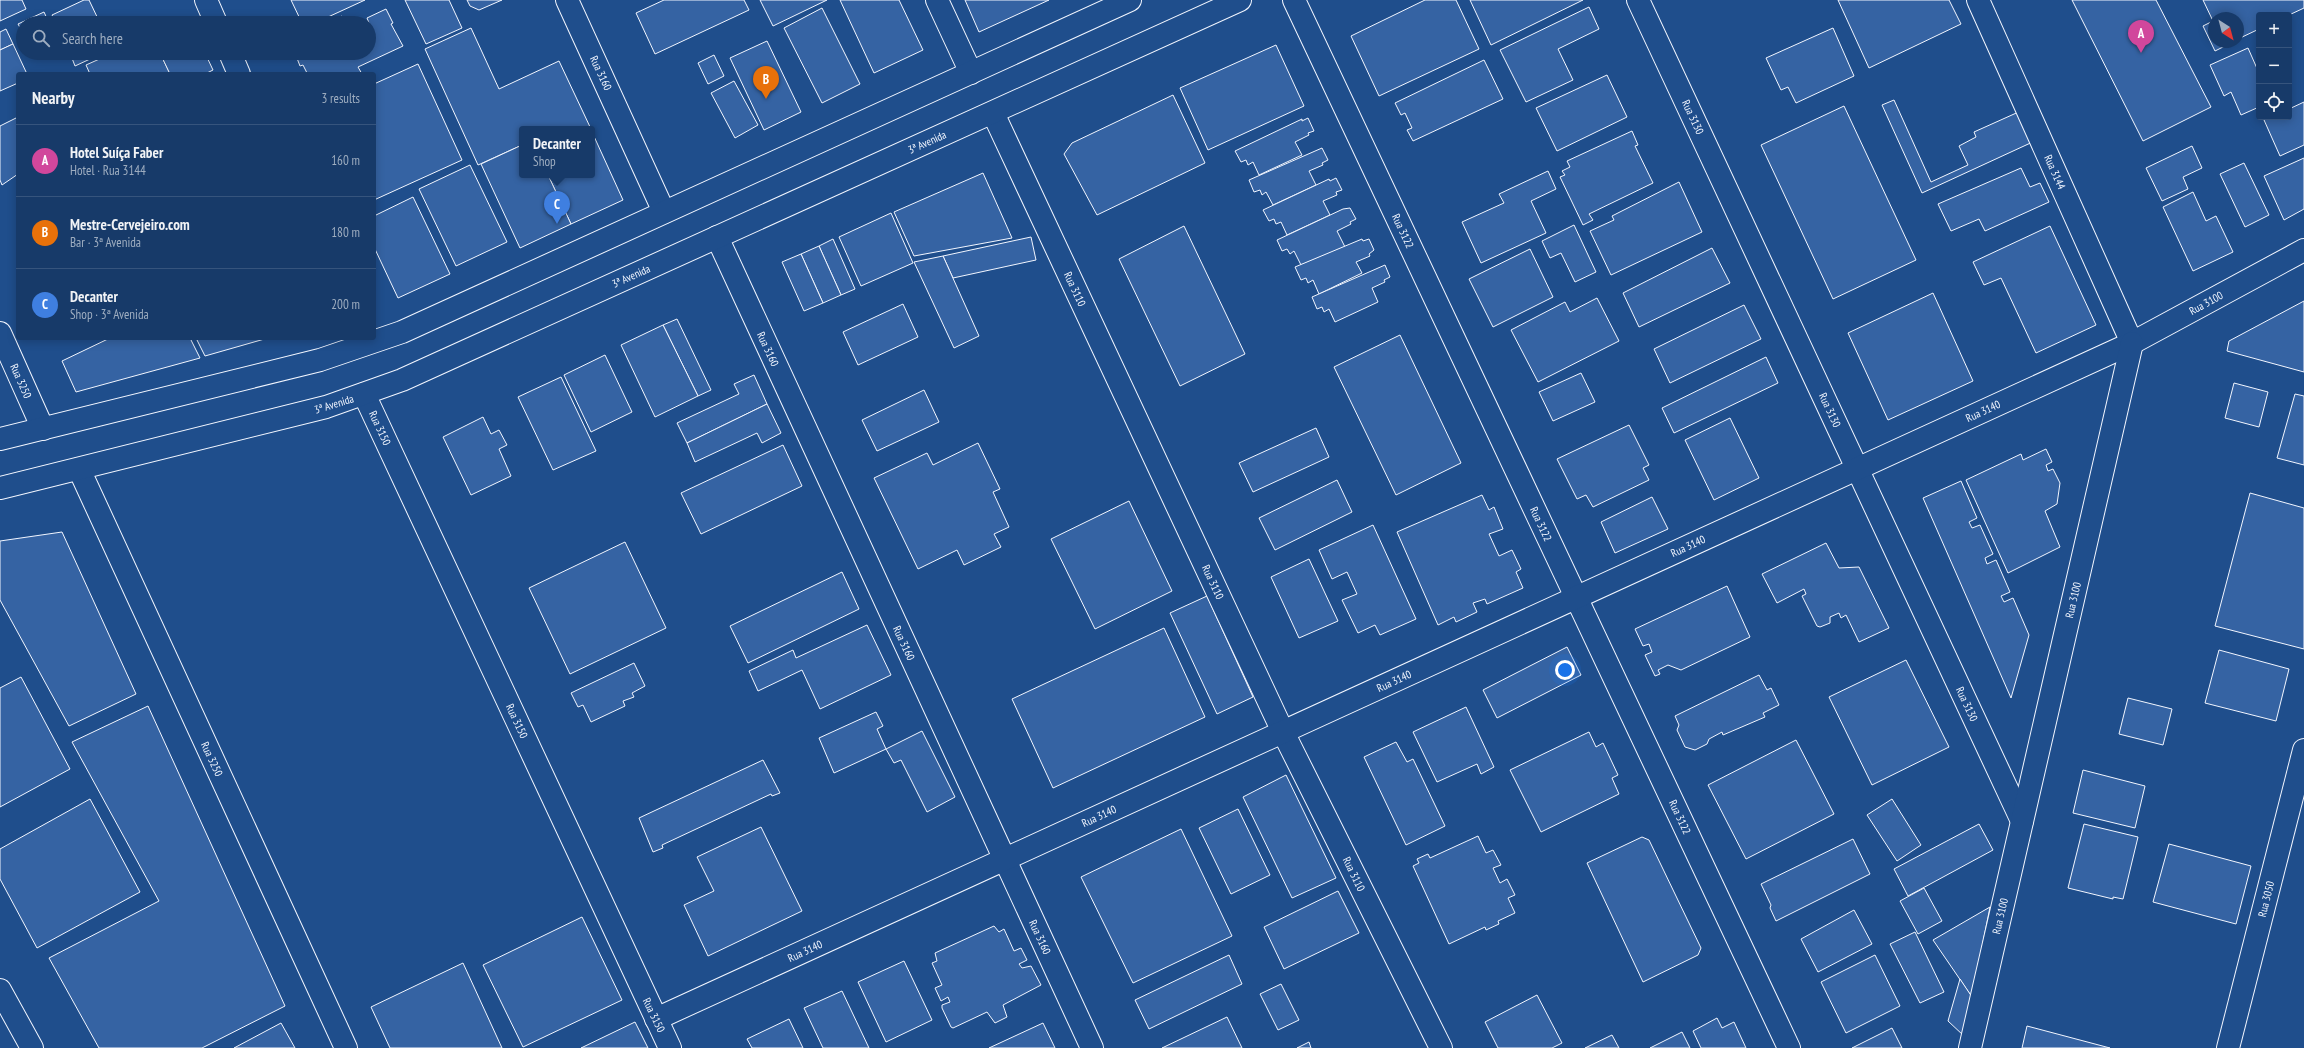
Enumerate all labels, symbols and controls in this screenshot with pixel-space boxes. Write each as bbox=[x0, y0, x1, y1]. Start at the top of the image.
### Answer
north arrow bbox=[2208, 12, 2244, 48]
map controls bbox=[2256, 12, 2292, 120]
button: + bbox=[2256, 12, 2292, 48]
search box bbox=[16, 16, 376, 60]
pin: A bbox=[2128, 20, 2154, 53]
icon: search bbox=[30, 27, 52, 49]
text: Search here bbox=[62, 29, 123, 48]
button: − bbox=[2256, 48, 2292, 84]
street label: Rua 3160 bbox=[587, 53, 615, 93]
pin: B bbox=[753, 66, 779, 99]
button: locate bbox=[2256, 84, 2292, 120]
text: Nearby bbox=[32, 87, 75, 109]
text: 3 results bbox=[321, 90, 360, 107]
street label: Rua 3130 bbox=[1679, 97, 1707, 137]
popup bbox=[519, 126, 595, 178]
street label: 3ª Avenida bbox=[906, 127, 948, 157]
text: Decanter bbox=[533, 134, 581, 153]
text: Hotel Suíça Faber bbox=[70, 143, 163, 162]
text: A bbox=[42, 152, 48, 169]
text: 160 m bbox=[331, 152, 360, 169]
street label: Rua 3144 bbox=[2041, 152, 2069, 192]
text: Shop bbox=[533, 153, 556, 170]
text: Hotel · Rua 3144 bbox=[70, 162, 146, 179]
pin: C bbox=[544, 191, 570, 224]
street label: Rua 3122 bbox=[1389, 211, 1417, 251]
text: Mestre-Cervejeiro.com bbox=[70, 215, 190, 234]
text: B bbox=[42, 224, 48, 241]
text: 180 m bbox=[331, 224, 360, 241]
text: Bar · 3ª Avenida bbox=[70, 234, 141, 251]
street label: 3ª Avenida bbox=[610, 261, 652, 291]
street label: Rua 3110 bbox=[1061, 269, 1089, 309]
text: Decanter bbox=[70, 287, 118, 306]
street label: Rua 3100 bbox=[2187, 288, 2225, 318]
text: C bbox=[42, 296, 48, 313]
text: 200 m bbox=[331, 296, 360, 313]
text: Shop · 3ª Avenida bbox=[70, 306, 149, 323]
street label: Rua 3160 bbox=[754, 329, 782, 369]
street label: Rua 3250 bbox=[7, 361, 35, 401]
street label: Rua 3130 bbox=[1816, 390, 1844, 430]
street label: 3ª Avenida bbox=[313, 391, 355, 417]
street label: Rua 3140 bbox=[1963, 397, 2003, 425]
street label: Rua 3150 bbox=[366, 408, 394, 448]
street label: Rua 3122 bbox=[1527, 504, 1555, 544]
street label: Rua 3140 bbox=[1668, 532, 1708, 560]
street label: Rua 3110 bbox=[1199, 562, 1227, 602]
street label: Rua 3100 bbox=[2062, 581, 2084, 619]
street label: Rua 3160 bbox=[890, 623, 918, 663]
your location bbox=[1555, 660, 1575, 680]
street label: Rua 3140 bbox=[1374, 667, 1414, 695]
street label: Rua 3130 bbox=[1953, 684, 1981, 724]
street label: Rua 3150 bbox=[503, 701, 531, 741]
street label: Rua 3250 bbox=[198, 739, 226, 779]
street label: Rua 3122 bbox=[1666, 797, 1694, 837]
street label: Rua 3140 bbox=[1079, 802, 1119, 830]
street label: Rua 3110 bbox=[1340, 854, 1368, 894]
street label: Rua 3050 bbox=[2255, 880, 2277, 918]
street label: Rua 3100 bbox=[1989, 897, 2011, 935]
street label: Rua 3160 bbox=[1026, 917, 1054, 957]
street label: Rua 3140 bbox=[785, 937, 825, 965]
street label: Rua 3150 bbox=[640, 995, 668, 1035]

